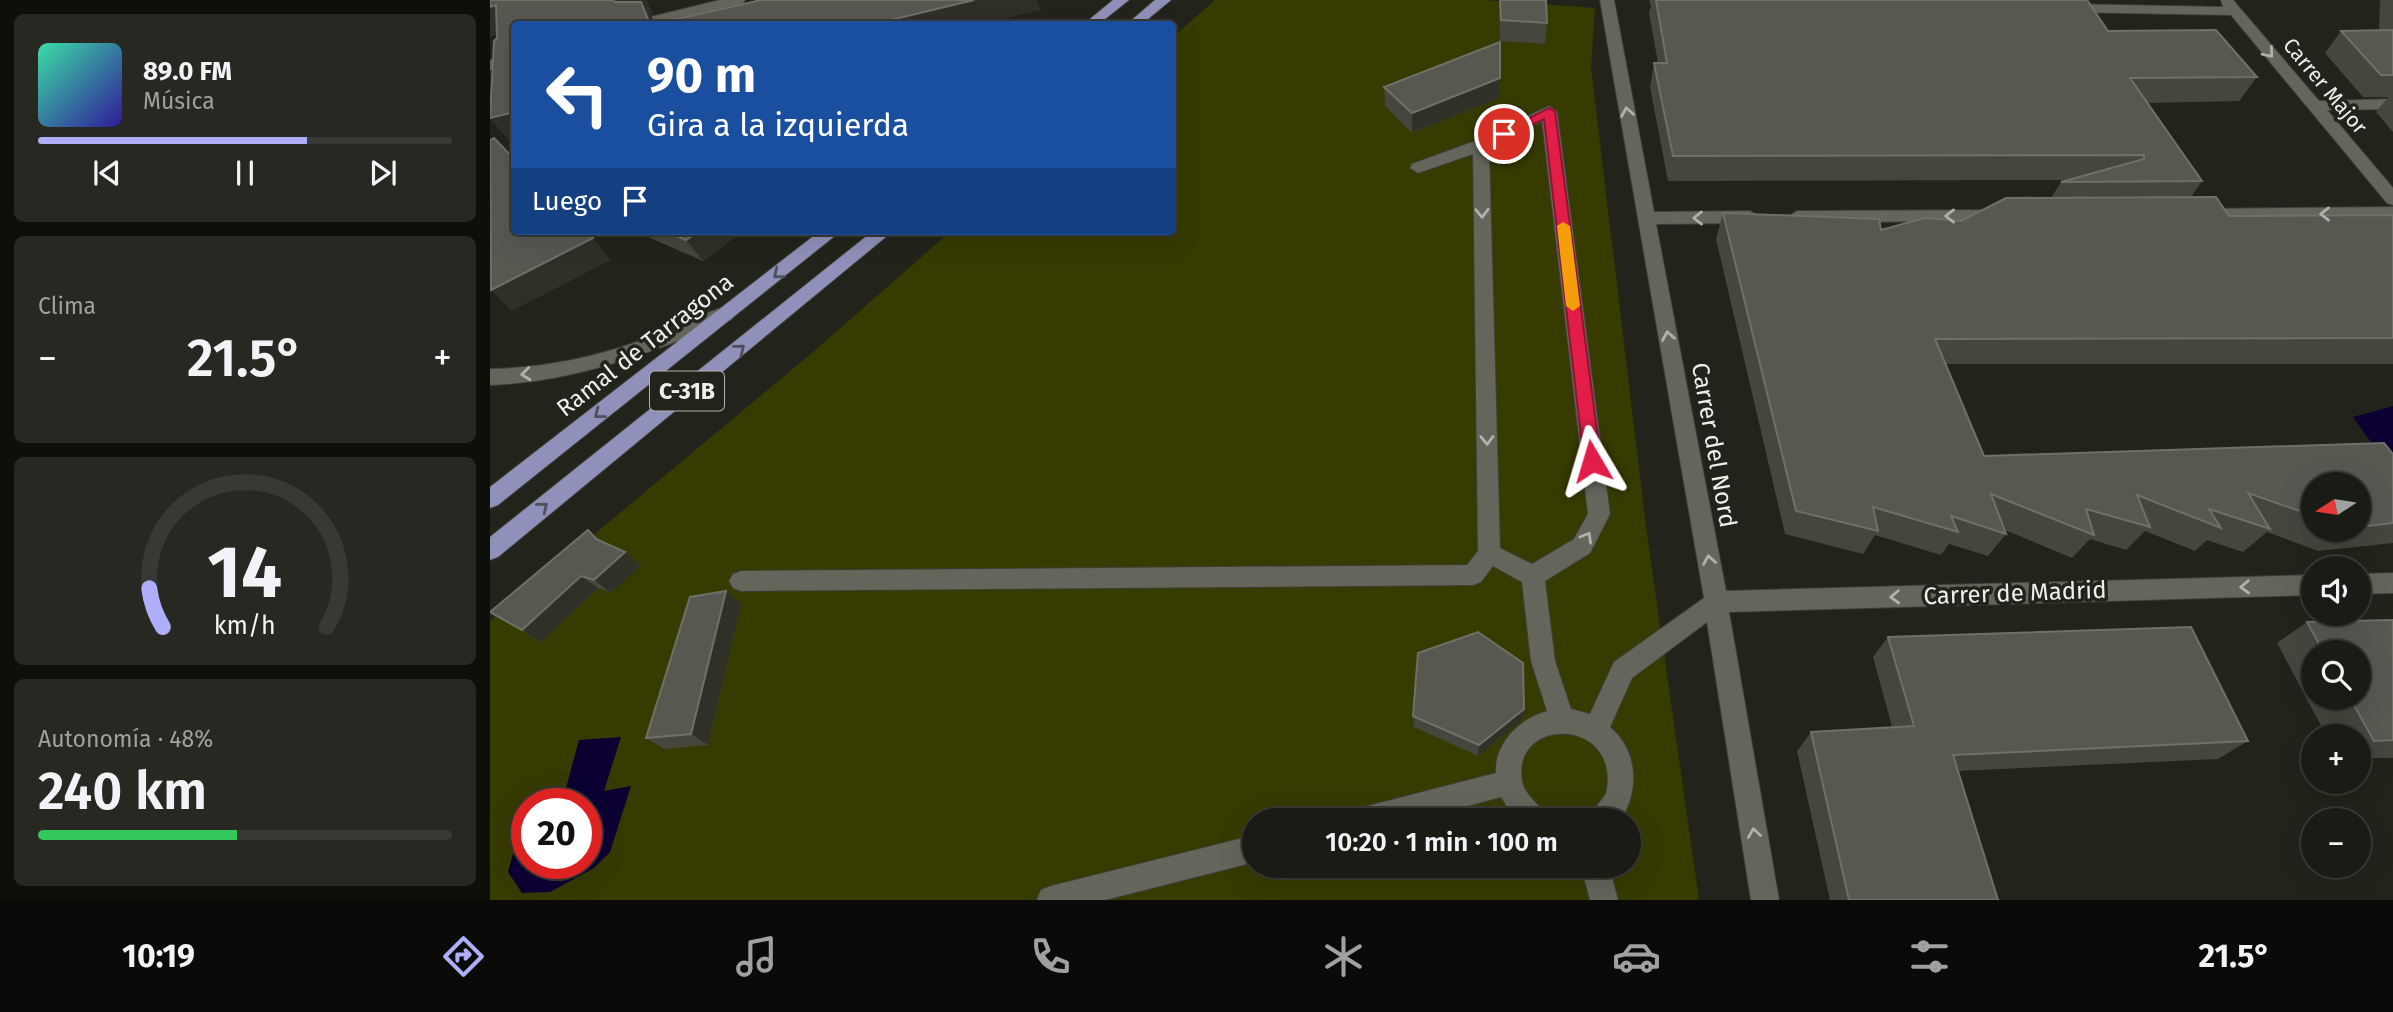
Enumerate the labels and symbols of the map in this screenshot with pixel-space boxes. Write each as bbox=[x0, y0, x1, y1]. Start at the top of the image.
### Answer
street label: Carrer Major bbox=[2277, 33, 2373, 139]
one-way arrow bbox=[2261, 44, 2273, 57]
pin bbox=[1474, 104, 1534, 164]
one-way arrow bbox=[1620, 106, 1635, 118]
one-way arrow bbox=[2319, 206, 2330, 222]
one-way arrow bbox=[1475, 208, 1490, 219]
one-way arrow bbox=[1945, 208, 1955, 224]
one-way arrow bbox=[1693, 210, 1703, 226]
one-way arrow bbox=[774, 265, 786, 278]
street label: Ramal de Tarragona bbox=[551, 268, 739, 422]
one-way arrow bbox=[1661, 330, 1676, 342]
one-way arrow bbox=[732, 345, 744, 358]
street label: Carrer del Nord bbox=[1686, 360, 1742, 530]
one-way arrow bbox=[520, 367, 531, 382]
road number: C-31B bbox=[650, 372, 724, 410]
one-way arrow bbox=[594, 405, 607, 418]
position arrow bbox=[1555, 424, 1629, 498]
one-way arrow bbox=[1479, 436, 1495, 446]
north arrow bbox=[2301, 472, 2371, 542]
one-way arrow bbox=[535, 503, 548, 515]
one-way arrow bbox=[1579, 531, 1592, 544]
one-way arrow bbox=[1702, 554, 1717, 566]
street label: Carrer de Madrid bbox=[1923, 576, 2107, 610]
one-way arrow bbox=[2240, 579, 2251, 594]
one-way arrow bbox=[1890, 589, 1901, 604]
speed limit sign: 20 bbox=[511, 788, 602, 879]
one-way arrow bbox=[1747, 827, 1762, 839]

